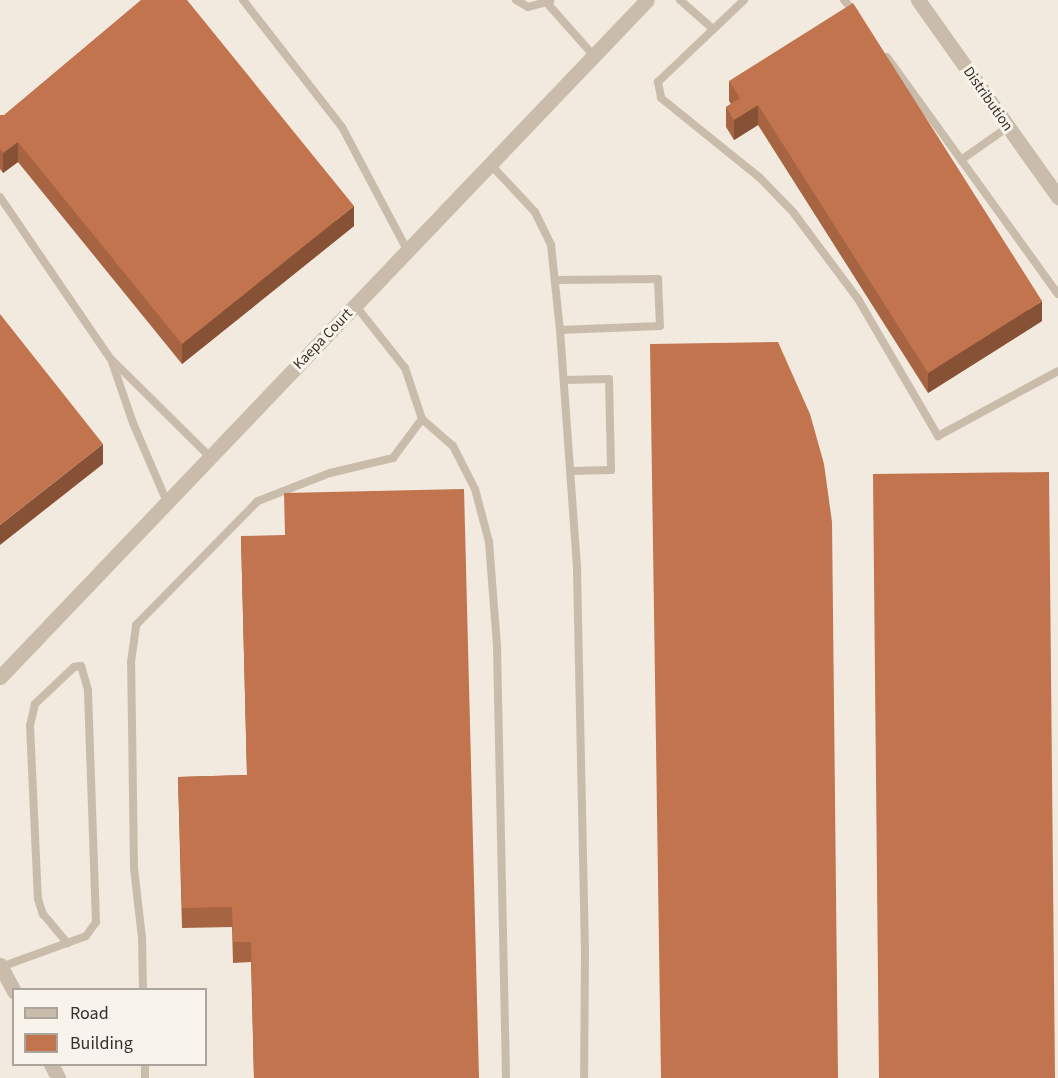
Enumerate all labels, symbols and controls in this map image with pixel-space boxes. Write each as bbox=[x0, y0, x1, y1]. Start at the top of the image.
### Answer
street label: Distribution bbox=[959, 63, 1017, 135]
street label: Kaepa Court bbox=[290, 305, 356, 373]
legend bbox=[12, 988, 207, 1066]
text: Road bbox=[70, 1001, 109, 1026]
text: Building bbox=[70, 1031, 133, 1056]

